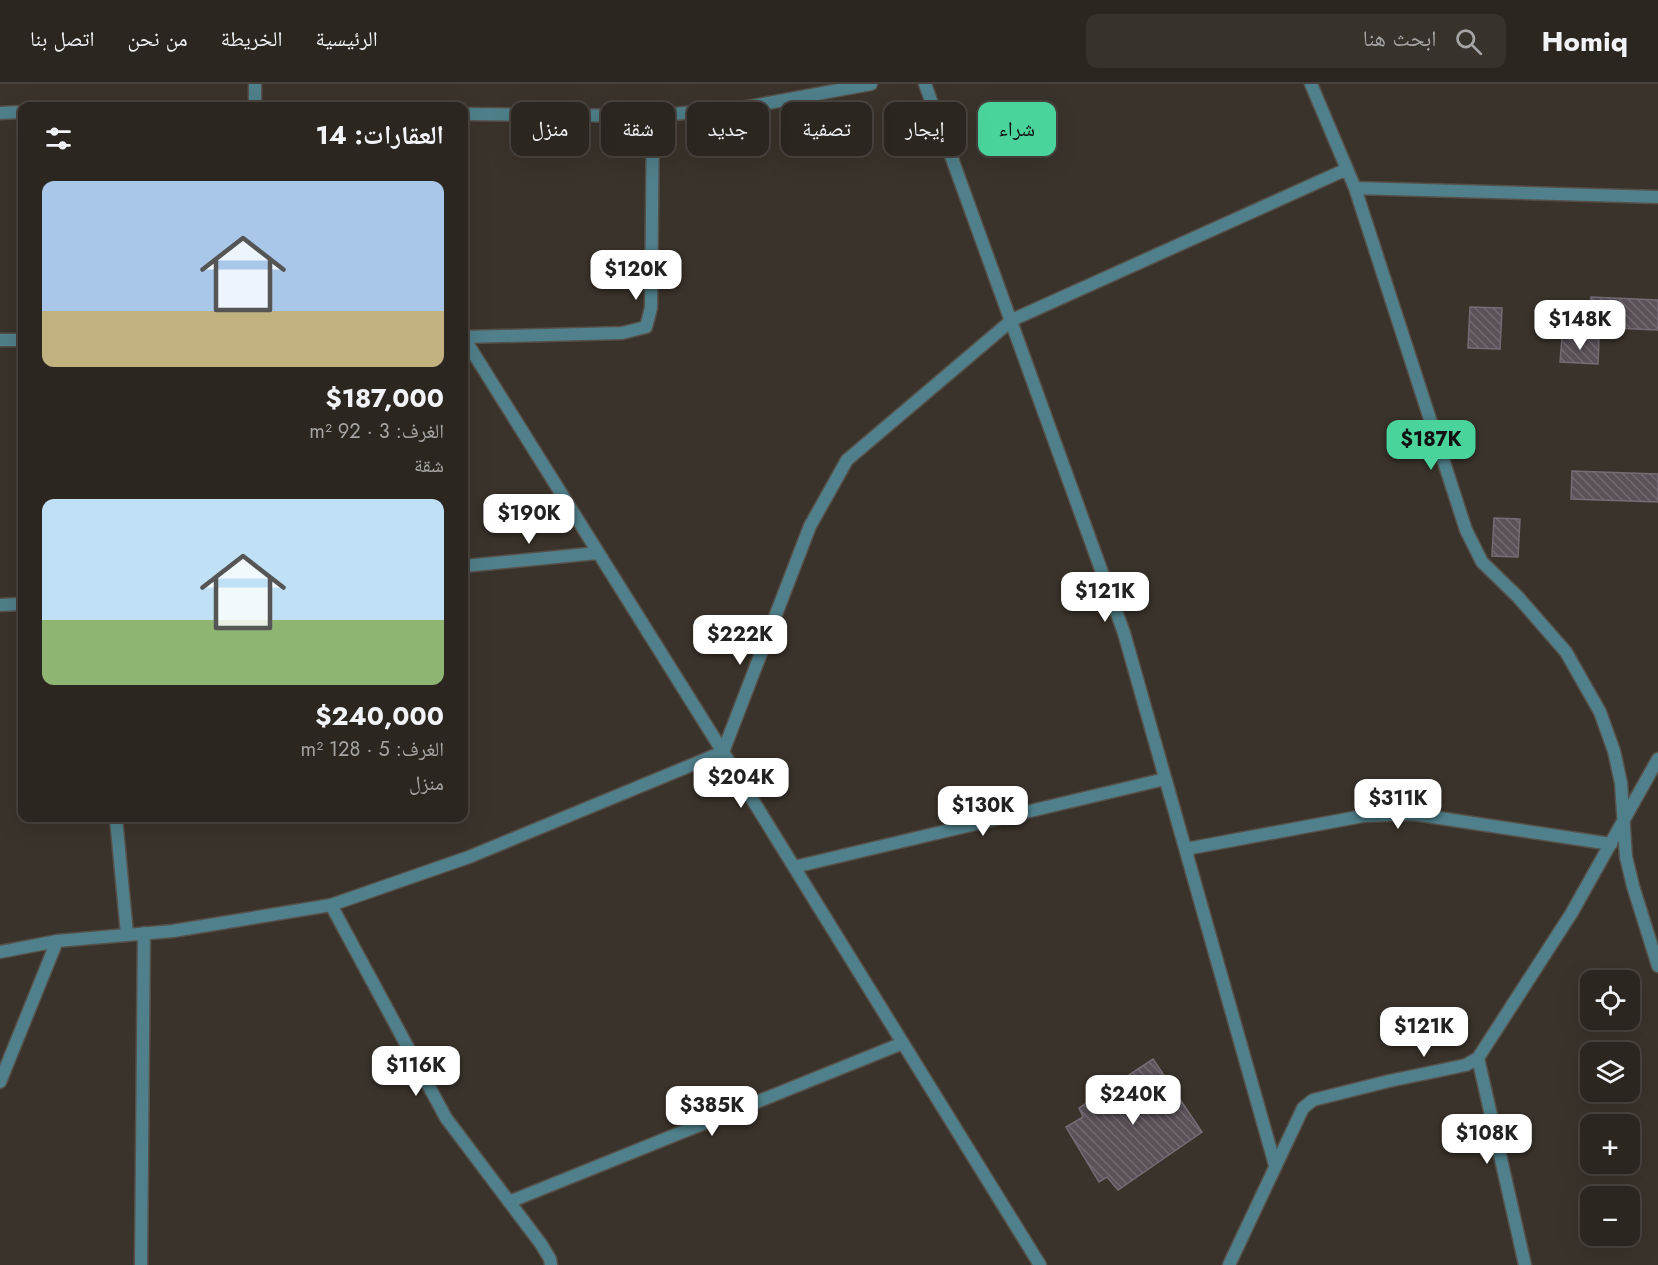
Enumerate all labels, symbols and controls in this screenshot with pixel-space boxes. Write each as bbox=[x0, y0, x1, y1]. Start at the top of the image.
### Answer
search box bbox=[1086, 14, 1506, 68]
text: Homiq bbox=[1542, 21, 1628, 62]
text: ابحث هنا bbox=[1363, 22, 1437, 54]
text: اتصل بنا bbox=[30, 24, 94, 54]
text: من نحن bbox=[127, 24, 188, 54]
text: الخريطة bbox=[221, 24, 283, 54]
text: الرئيسية bbox=[316, 24, 378, 54]
icon: search bbox=[1452, 25, 1485, 58]
chip: منزل bbox=[511, 102, 589, 156]
chip: شقة bbox=[601, 102, 675, 156]
chip: جديد bbox=[687, 102, 769, 156]
chip: تصفية bbox=[781, 102, 872, 156]
chip: إيجار bbox=[884, 102, 966, 156]
chip: شراء bbox=[978, 102, 1056, 156]
text: العقارات: 14 bbox=[315, 116, 444, 154]
icon: filters bbox=[42, 122, 75, 155]
icon: home bbox=[189, 220, 297, 328]
pin: $120K bbox=[594, 250, 678, 301]
text: $120K bbox=[605, 255, 667, 284]
pin: $148K bbox=[1538, 300, 1622, 351]
text: $148K bbox=[1548, 305, 1612, 334]
text: $187,000 bbox=[326, 379, 444, 417]
text: الغرف: 3 · 92 m² bbox=[309, 417, 444, 446]
pin: $187K bbox=[1389, 420, 1473, 471]
text: $187K bbox=[1401, 425, 1461, 454]
text: شقة bbox=[414, 451, 444, 480]
pin: $190K bbox=[487, 494, 571, 545]
text: $190K bbox=[497, 499, 561, 528]
icon: home bbox=[189, 538, 297, 646]
pin: $121K bbox=[1063, 572, 1147, 623]
text: $121K bbox=[1075, 577, 1135, 606]
pin: $222K bbox=[698, 615, 782, 666]
text: $222K bbox=[707, 620, 773, 649]
text: $240,000 bbox=[315, 697, 444, 735]
text: الغرف: 5 · 128 m² bbox=[301, 735, 444, 764]
pin: $204K bbox=[699, 758, 783, 809]
text: $204K bbox=[708, 763, 774, 792]
text: منزل bbox=[409, 769, 444, 798]
pin: $311K bbox=[1356, 779, 1440, 830]
text: $311K bbox=[1368, 784, 1428, 813]
pin: $130K bbox=[941, 786, 1025, 837]
text: $130K bbox=[952, 791, 1014, 820]
map controls bbox=[1580, 970, 1640, 1246]
button: locate bbox=[1580, 970, 1640, 1030]
pin: $121K bbox=[1382, 1007, 1466, 1058]
text: $121K bbox=[1394, 1012, 1454, 1041]
button: layers bbox=[1580, 1042, 1640, 1102]
pin: $116K bbox=[374, 1046, 458, 1097]
text: $116K bbox=[386, 1051, 446, 1080]
pin: $240K bbox=[1091, 1075, 1175, 1126]
text: $240K bbox=[1100, 1080, 1166, 1109]
pin: $385K bbox=[670, 1086, 754, 1137]
text: $385K bbox=[680, 1091, 744, 1120]
pin: $108K bbox=[1445, 1114, 1529, 1165]
button: + bbox=[1580, 1114, 1640, 1174]
text: $108K bbox=[1456, 1119, 1518, 1148]
button: − bbox=[1580, 1186, 1640, 1246]

